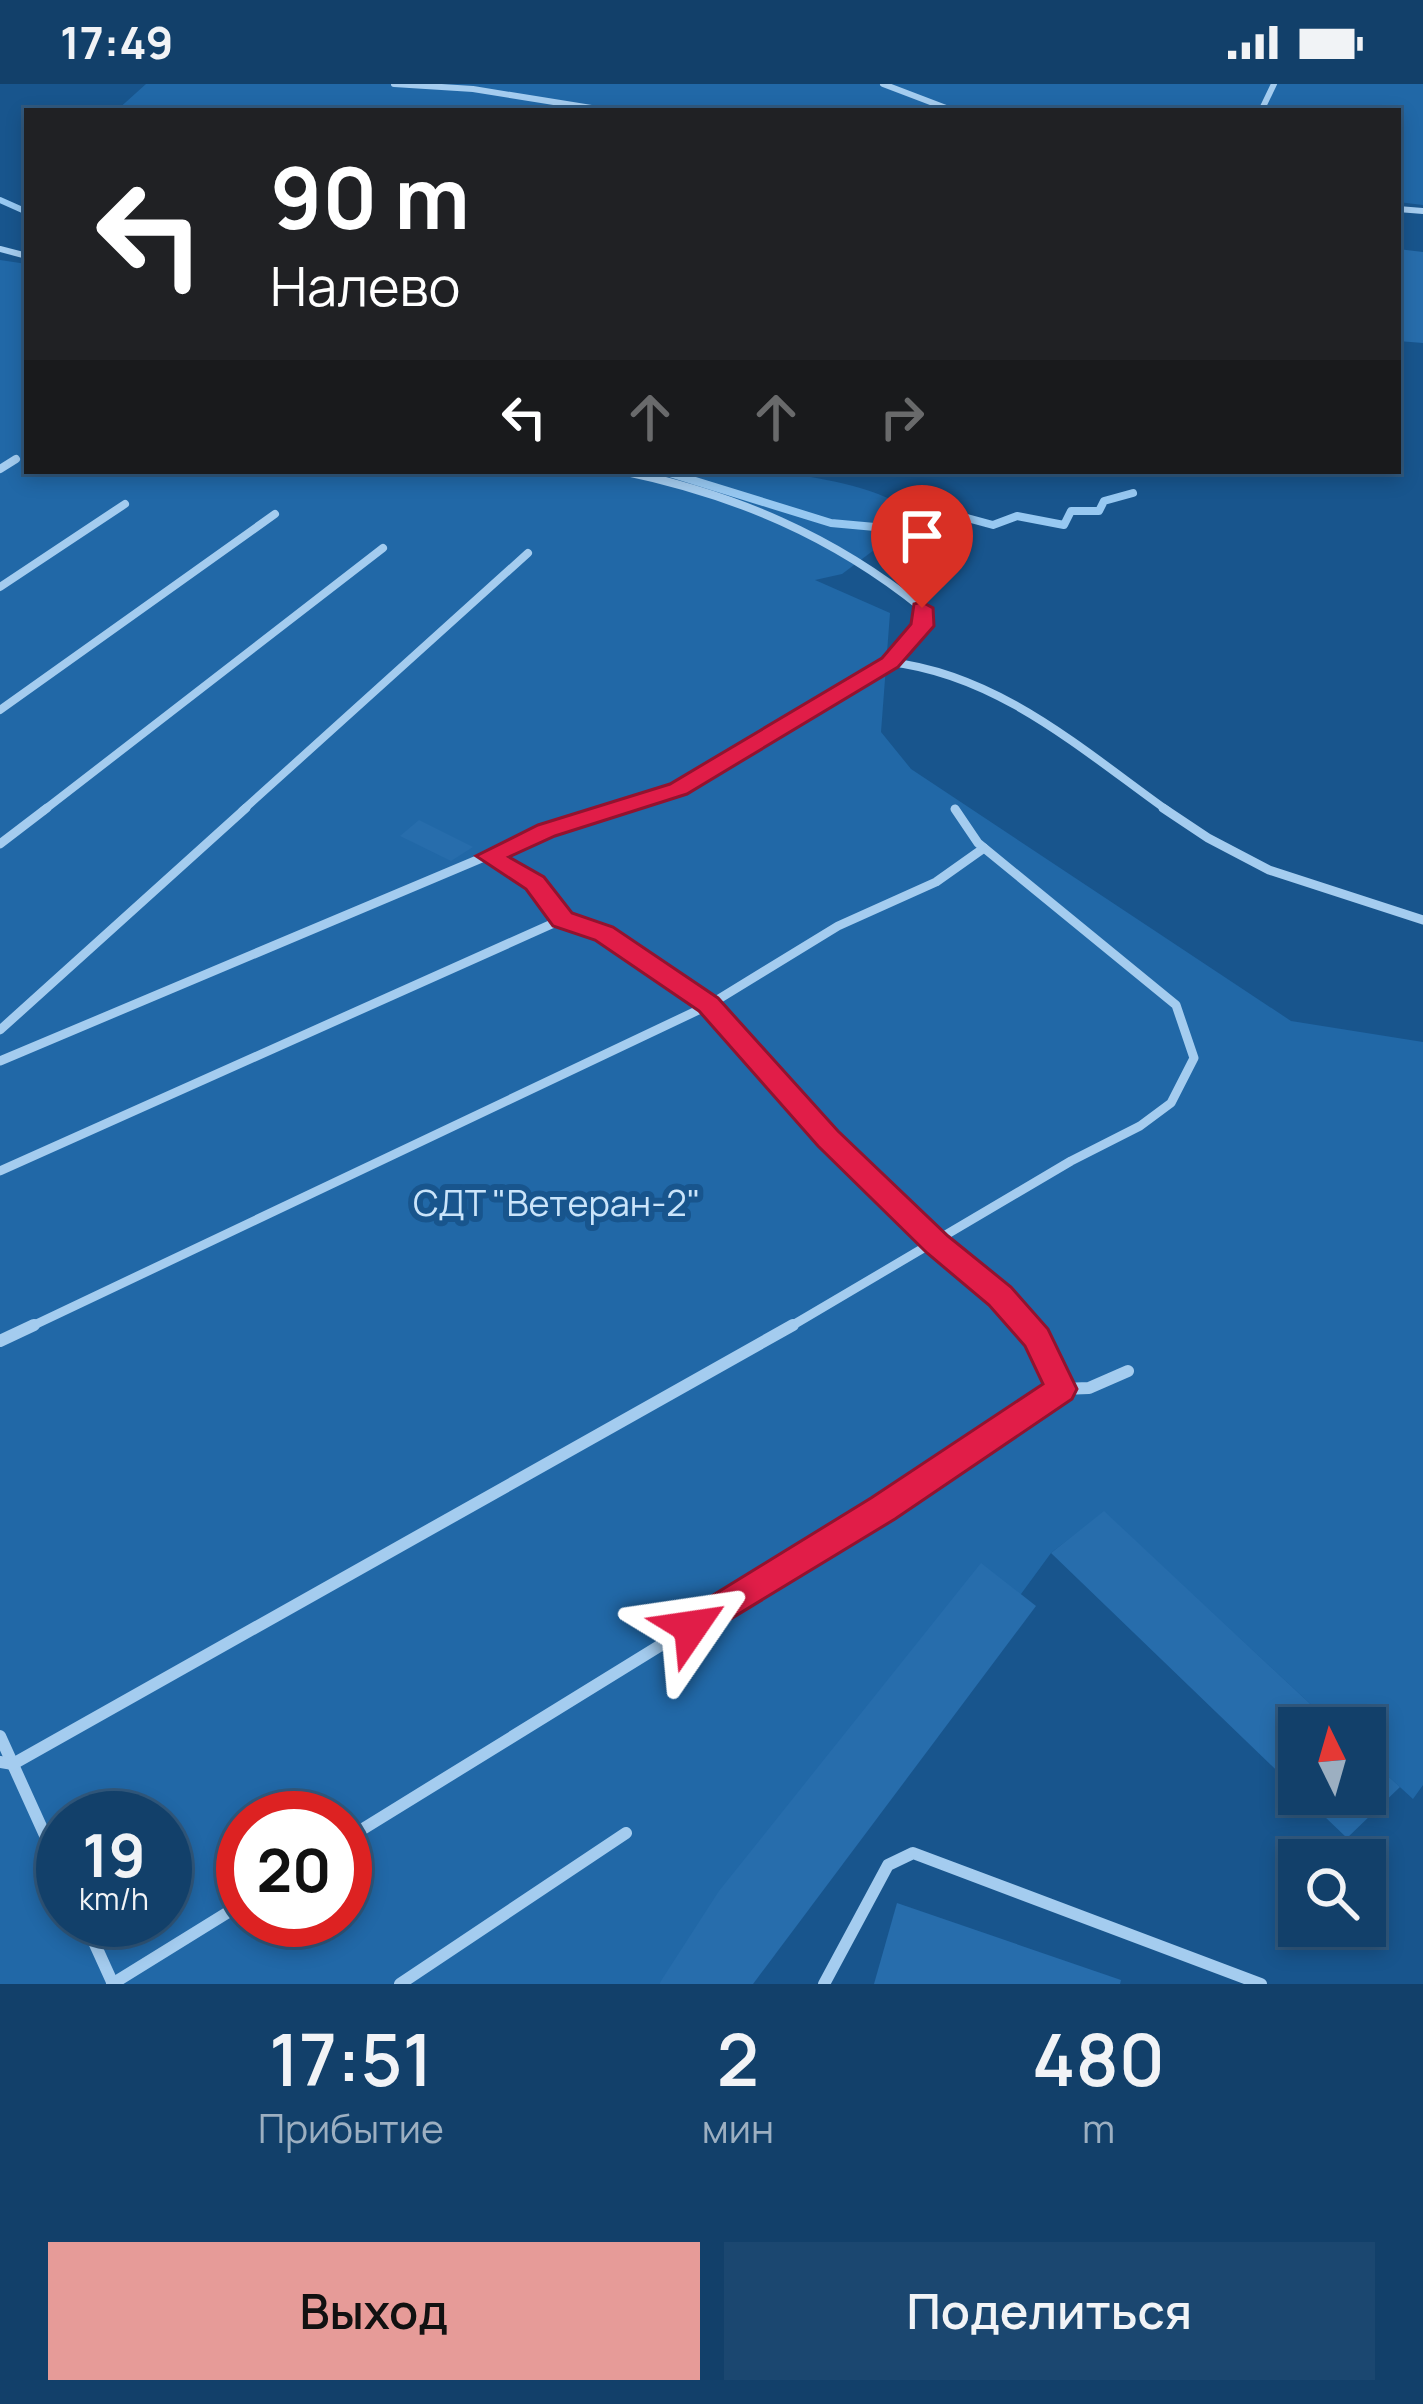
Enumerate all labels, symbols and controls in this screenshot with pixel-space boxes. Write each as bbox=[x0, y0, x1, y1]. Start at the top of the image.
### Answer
text: 17:49 bbox=[60, 11, 173, 73]
text: 90 m bbox=[270, 139, 470, 254]
icon: left bbox=[72, 156, 228, 312]
text: Налево bbox=[270, 248, 460, 322]
icon: left bbox=[491, 384, 557, 450]
icon: ahead bbox=[617, 384, 683, 450]
icon: ahead bbox=[743, 384, 809, 450]
icon: right bbox=[869, 384, 935, 450]
pin bbox=[871, 485, 973, 608]
icon: arrive bbox=[889, 503, 955, 569]
park label: СДТ "Ветеран-2" bbox=[413, 1178, 701, 1227]
position arrow bbox=[628, 1564, 754, 1690]
north arrow bbox=[1278, 1707, 1386, 1815]
map controls bbox=[1278, 1707, 1386, 1947]
speed limit sign: 20 bbox=[216, 1791, 372, 1947]
text: 19 bbox=[82, 1813, 146, 1895]
button: search bbox=[1278, 1839, 1386, 1947]
text: km/h bbox=[79, 1878, 149, 1919]
text: 17:51 bbox=[269, 2009, 433, 2108]
text: 2 bbox=[717, 2009, 759, 2108]
text: 480 bbox=[1032, 2009, 1165, 2108]
text: Прибытие bbox=[258, 2101, 444, 2155]
text: мин bbox=[702, 2101, 774, 2155]
text: m bbox=[1082, 2101, 1115, 2155]
button: Выход bbox=[48, 2242, 700, 2380]
button: Поделиться bbox=[724, 2242, 1375, 2380]

